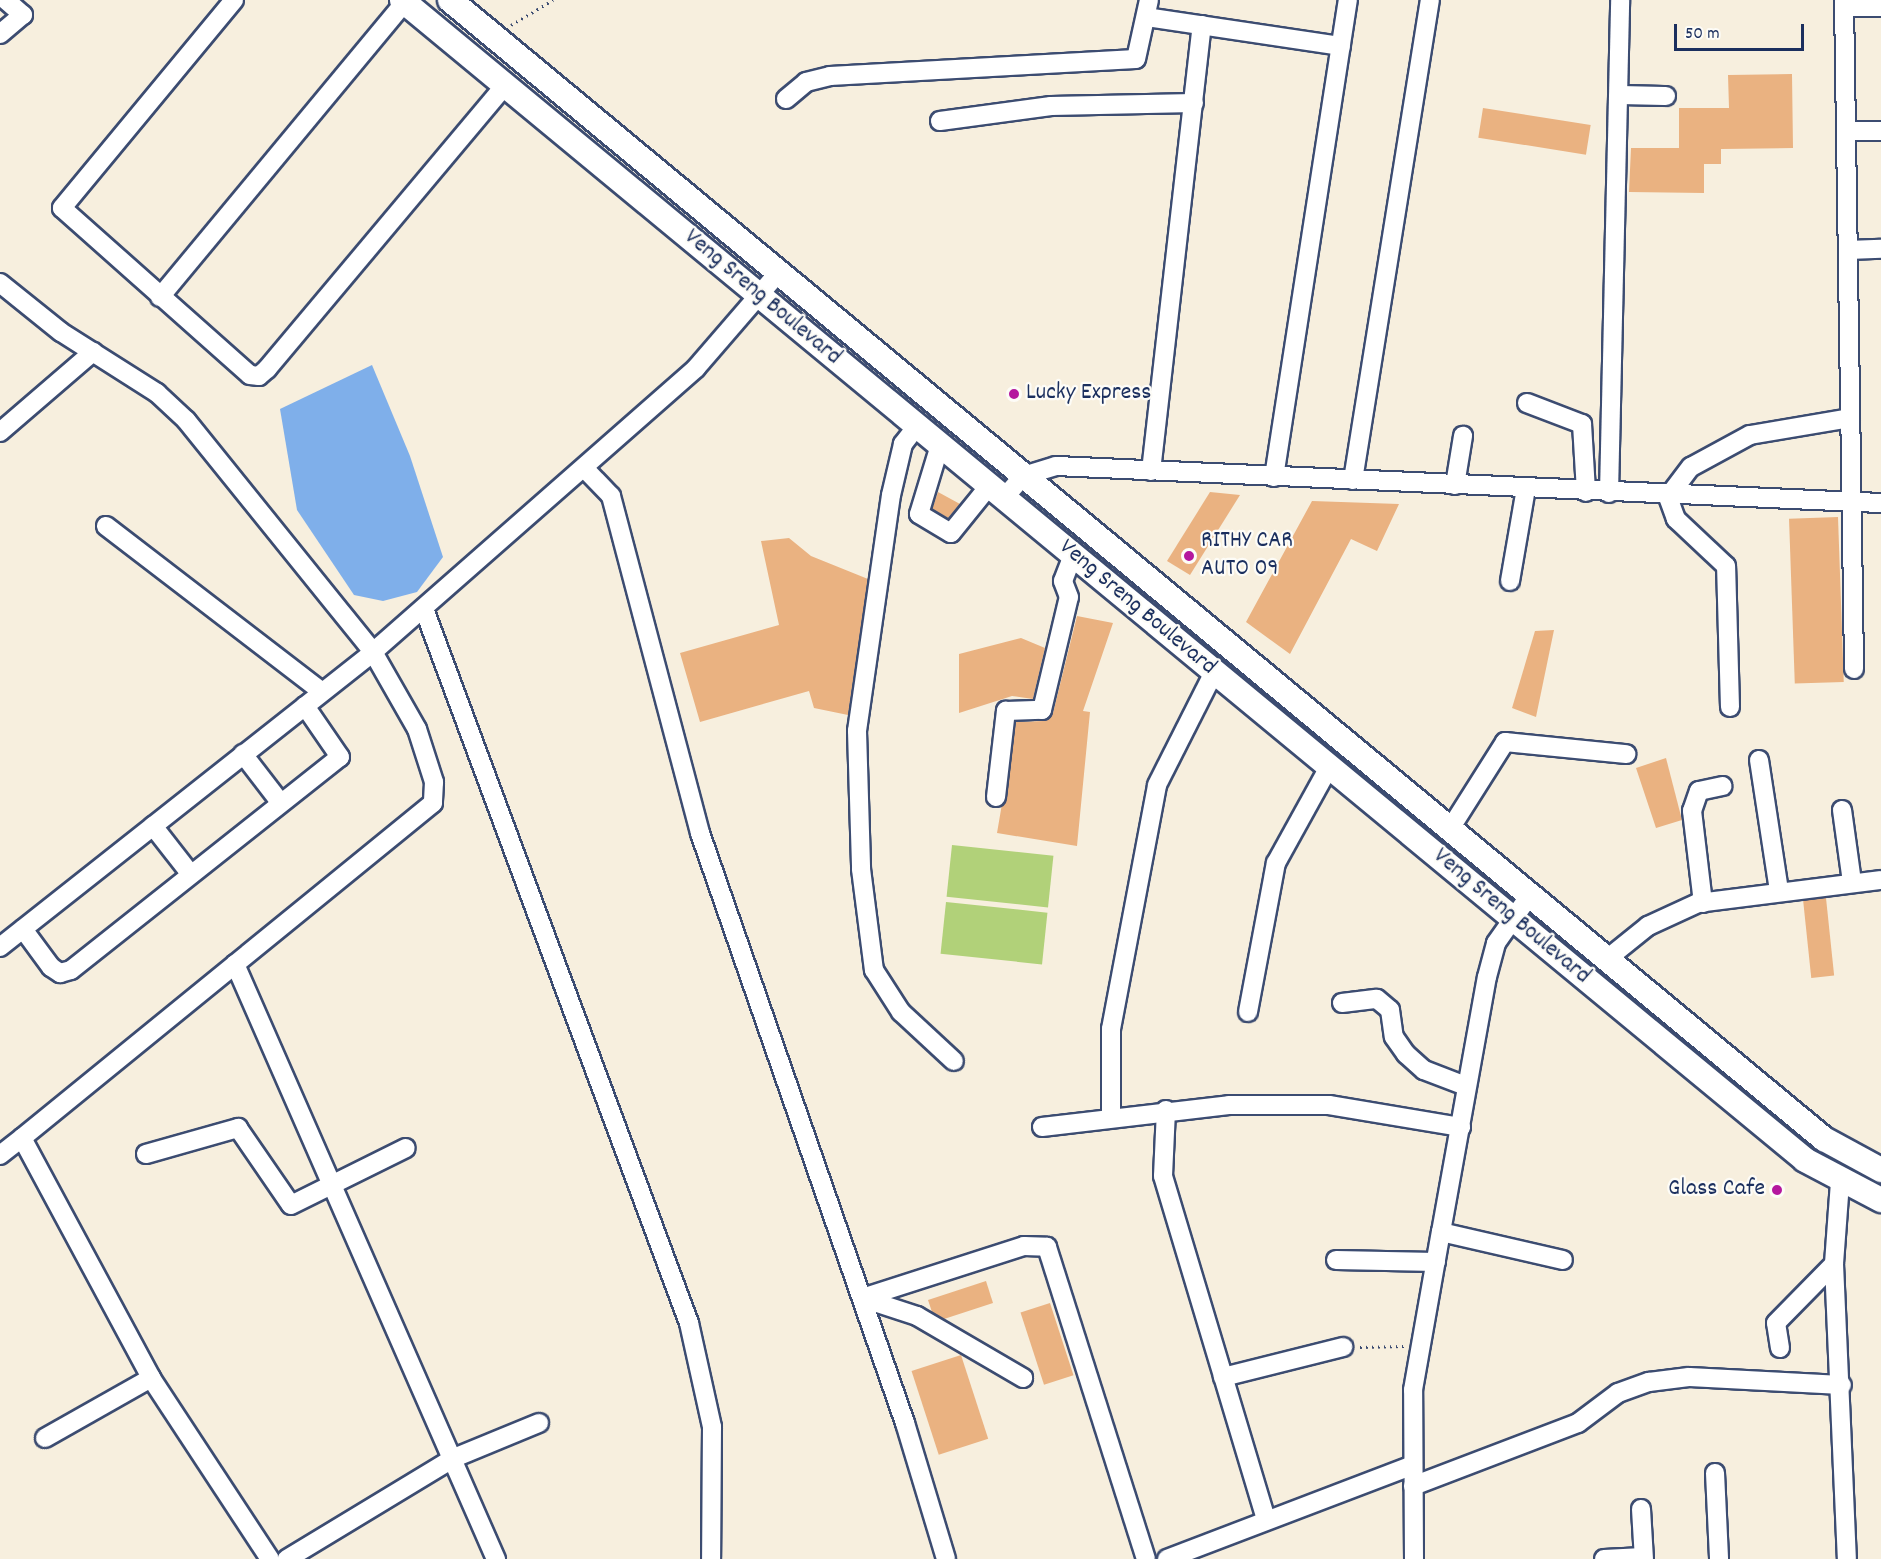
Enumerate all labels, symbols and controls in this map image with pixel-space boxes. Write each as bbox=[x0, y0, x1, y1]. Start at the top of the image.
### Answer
scale bar bbox=[1677, 12, 1808, 50]
text: 50 m bbox=[1685, 22, 1720, 47]
street label: Veng Sreng Boulevard bbox=[678, 224, 846, 372]
place label: Lucky Express bbox=[1026, 380, 1151, 408]
marker: Lucky Express bbox=[1007, 387, 1021, 401]
place label: RITHY CAR AUTO 09 bbox=[1201, 528, 1293, 584]
street label: Veng Sreng Boulevard bbox=[1053, 534, 1221, 682]
marker: RITHY CAR AUTO 09 bbox=[1182, 549, 1196, 563]
street label: Veng Sreng Boulevard bbox=[1427, 843, 1595, 991]
place label: Glass Cafe bbox=[1668, 1176, 1765, 1204]
marker: Glass Cafe bbox=[1770, 1183, 1784, 1197]

